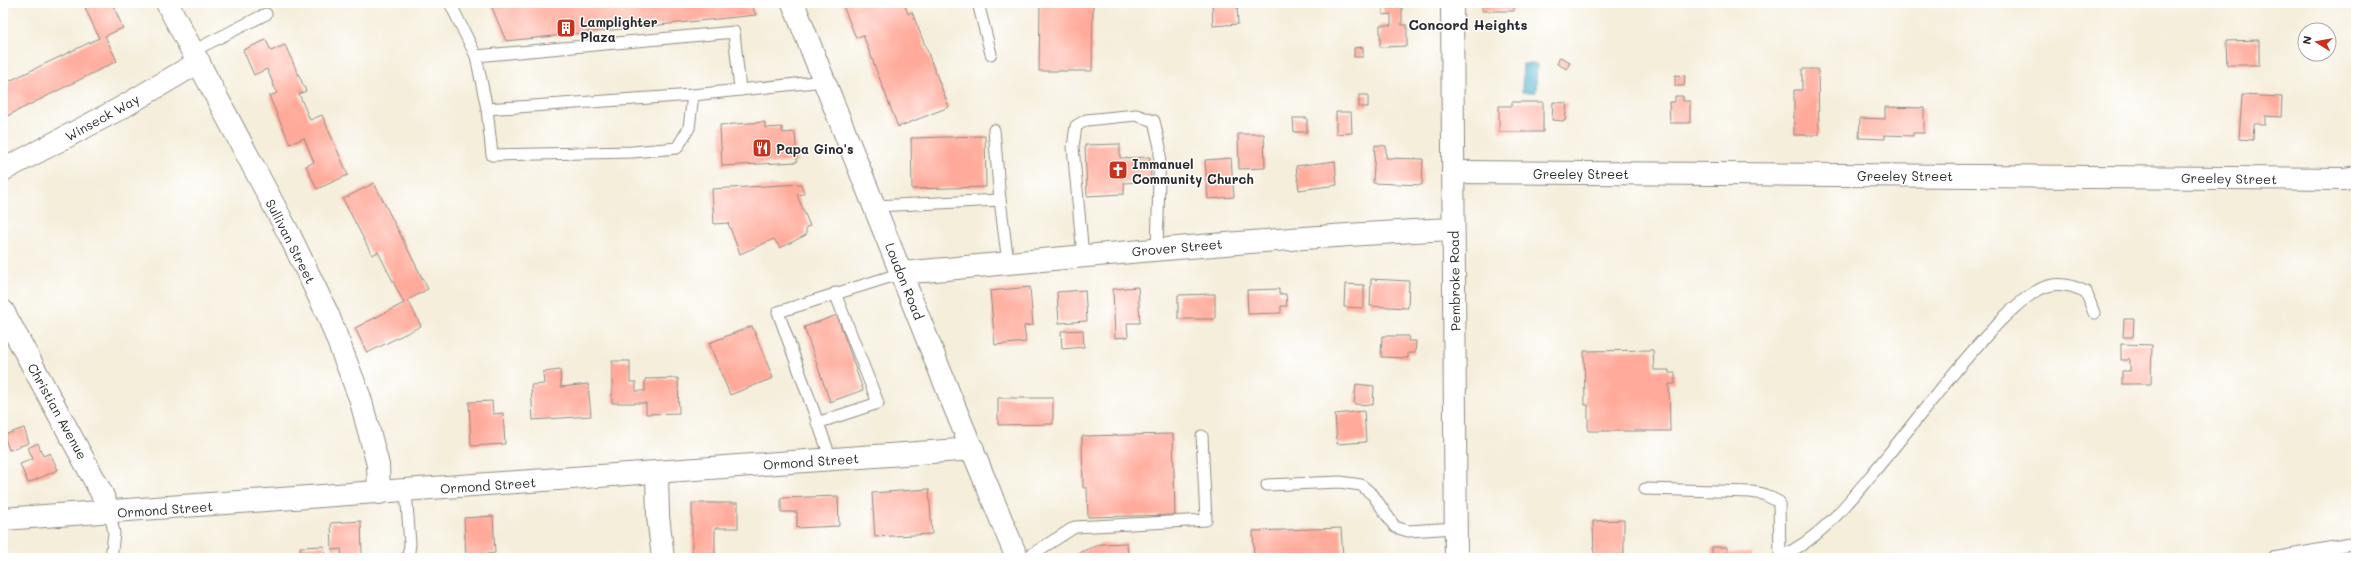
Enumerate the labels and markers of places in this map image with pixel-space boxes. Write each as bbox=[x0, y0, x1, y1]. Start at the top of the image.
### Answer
place label: Lamplighter Plaza bbox=[580, 13, 658, 45]
building icon: Lamplighter Plaza bbox=[555, 17, 577, 39]
restaurant icon: Papa Gino's bbox=[751, 137, 773, 159]
place label: Papa Gino's bbox=[776, 140, 854, 157]
place label: Immanuel Community Church bbox=[1132, 155, 1254, 188]
church icon: Immanuel Community Church bbox=[1107, 159, 1129, 181]

